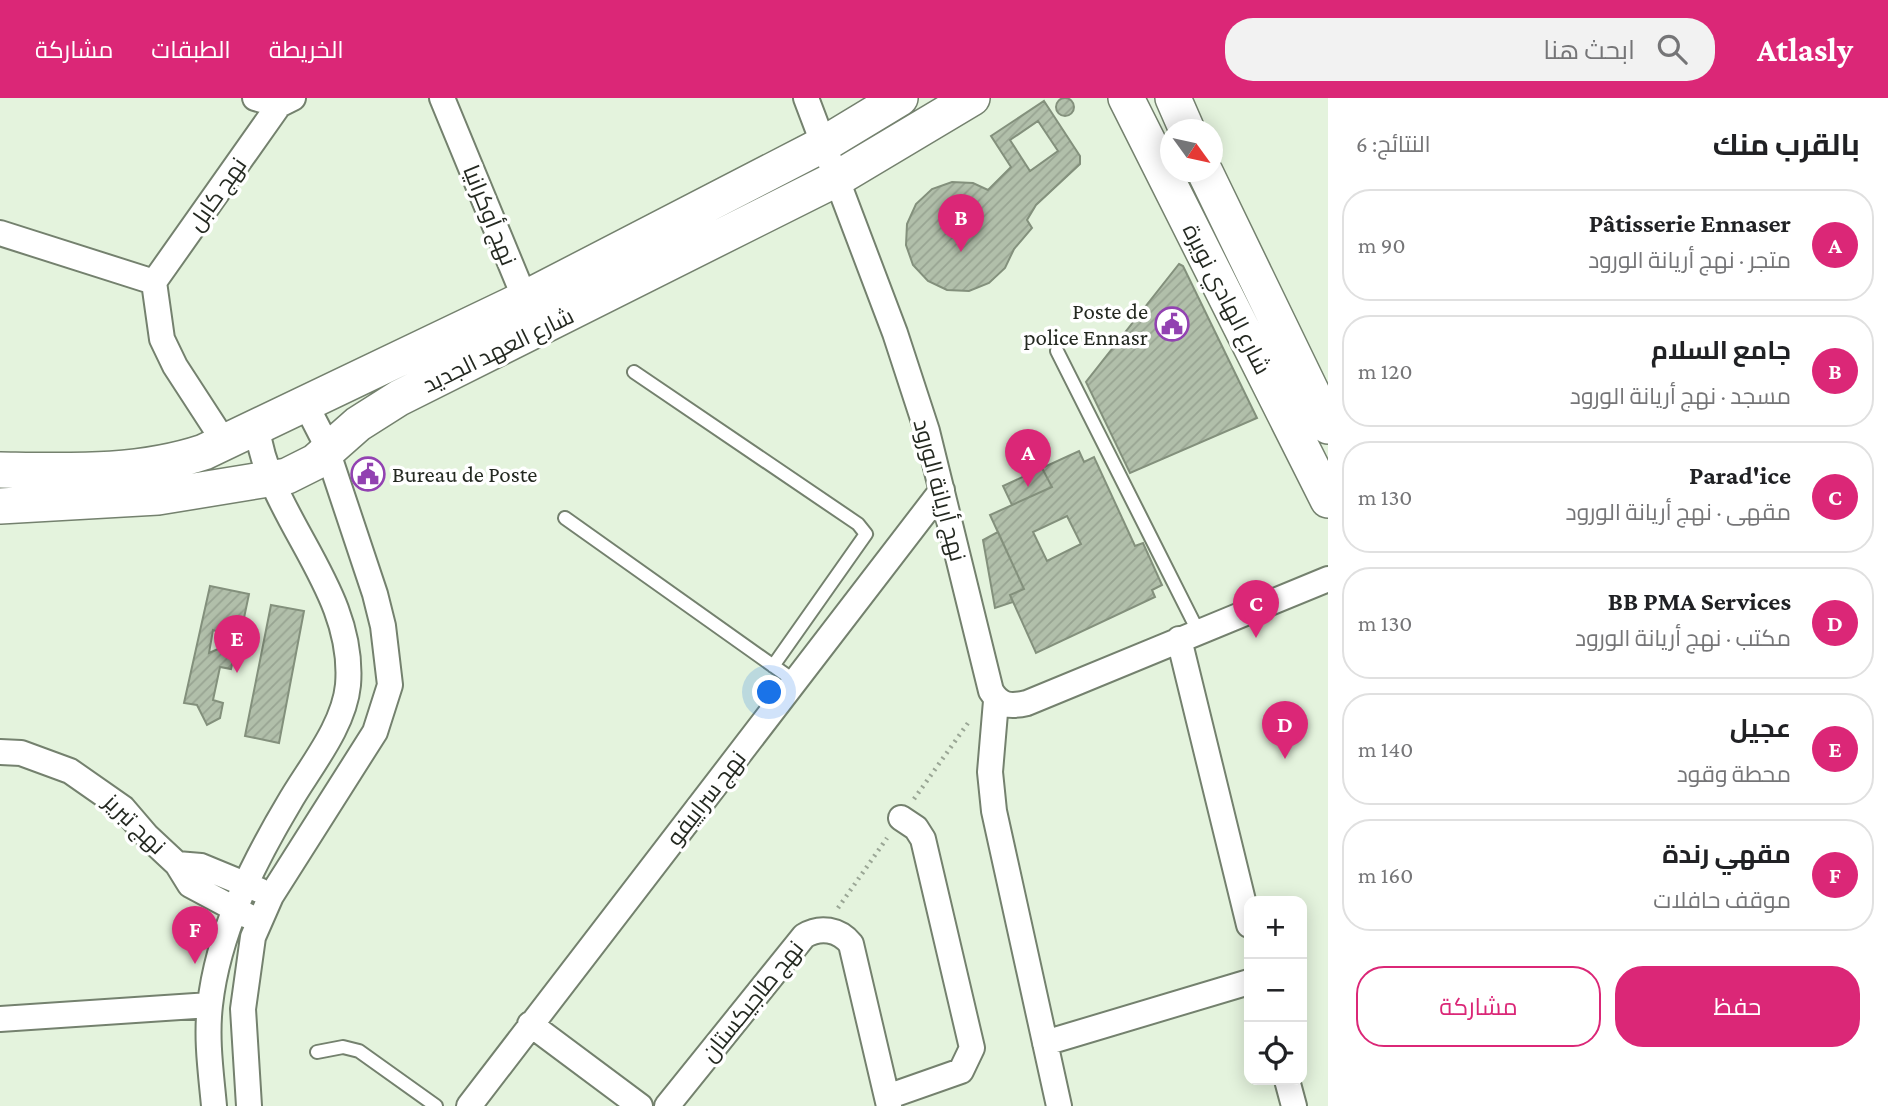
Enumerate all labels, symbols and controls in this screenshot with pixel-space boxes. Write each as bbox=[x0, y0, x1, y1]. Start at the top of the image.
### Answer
search box bbox=[1225, 18, 1715, 81]
icon: search bbox=[1653, 30, 1691, 68]
text: Atlasly bbox=[1757, 31, 1853, 68]
text: مشاركة bbox=[35, 36, 113, 63]
text: الطبقات bbox=[151, 36, 231, 63]
text: الخريطة bbox=[269, 36, 344, 63]
text: ابحث هنا bbox=[1543, 36, 1635, 65]
north arrow bbox=[1160, 119, 1223, 182]
text: بالقرب منك bbox=[1713, 128, 1860, 161]
text: النتائج: 6 bbox=[1356, 131, 1431, 157]
street label: نهج كابل bbox=[182, 152, 254, 237]
street label: نهج أوكرانيا bbox=[455, 160, 524, 270]
pin: B bbox=[938, 194, 984, 252]
text: Pâtisserie Ennaser bbox=[1589, 209, 1791, 238]
street label: شارع الهادي نويرة bbox=[1173, 219, 1276, 381]
text: 90 m bbox=[1358, 232, 1406, 258]
text: A bbox=[1828, 232, 1842, 258]
text: متجر · نهج أريانة الورود bbox=[1588, 247, 1791, 273]
place label: Poste de police Ennasr bbox=[1024, 298, 1148, 350]
street label: شارع العهد الجديد bbox=[418, 302, 579, 401]
public building icon: Poste de police Ennasr bbox=[1153, 305, 1191, 343]
text: جامع السلام bbox=[1651, 336, 1791, 365]
text: 120 m bbox=[1358, 358, 1412, 384]
text: B bbox=[1828, 358, 1842, 384]
text: مسجد · نهج أريانة الورود bbox=[1570, 383, 1791, 409]
street label: نهج أريانة الورود bbox=[906, 415, 973, 565]
pin: A bbox=[1005, 429, 1051, 487]
public building icon: Bureau de Poste bbox=[349, 455, 387, 493]
place label: Bureau de Poste bbox=[392, 461, 537, 487]
text: Parad'ice bbox=[1689, 461, 1791, 490]
text: 130 m bbox=[1358, 484, 1412, 510]
text: C bbox=[1828, 484, 1842, 510]
text: مقهى · نهج أريانة الورود bbox=[1566, 499, 1791, 525]
pin: C bbox=[1233, 580, 1279, 638]
text: BB PMA Services bbox=[1608, 587, 1791, 616]
text: 130 m bbox=[1358, 610, 1412, 636]
text: D bbox=[1827, 610, 1843, 636]
pin: E bbox=[214, 615, 260, 673]
text: مكتب · نهج أريانة الورود bbox=[1575, 625, 1791, 651]
your location bbox=[752, 675, 786, 709]
pin: D bbox=[1262, 701, 1308, 759]
text: عجيل bbox=[1730, 714, 1791, 743]
text: 140 m bbox=[1358, 736, 1413, 762]
text: E bbox=[1828, 736, 1842, 762]
street label: نهج سراييفو bbox=[661, 746, 753, 852]
text: محطة وقود bbox=[1677, 761, 1791, 787]
street label: نهج تبريز bbox=[96, 787, 171, 861]
text: مقهي رندة bbox=[1662, 840, 1791, 869]
text: 160 m bbox=[1358, 862, 1413, 888]
text: F bbox=[1829, 862, 1841, 888]
text: موقف حافلات bbox=[1653, 887, 1791, 913]
map controls bbox=[1244, 896, 1307, 1085]
button: + bbox=[1244, 896, 1307, 959]
pin: F bbox=[172, 906, 218, 964]
street label: نهج طاجيكستان bbox=[696, 936, 811, 1068]
button: − bbox=[1244, 959, 1307, 1022]
button: مشاركة bbox=[1356, 966, 1601, 1047]
button: حفظ bbox=[1615, 966, 1860, 1047]
button: locate bbox=[1244, 1022, 1307, 1085]

